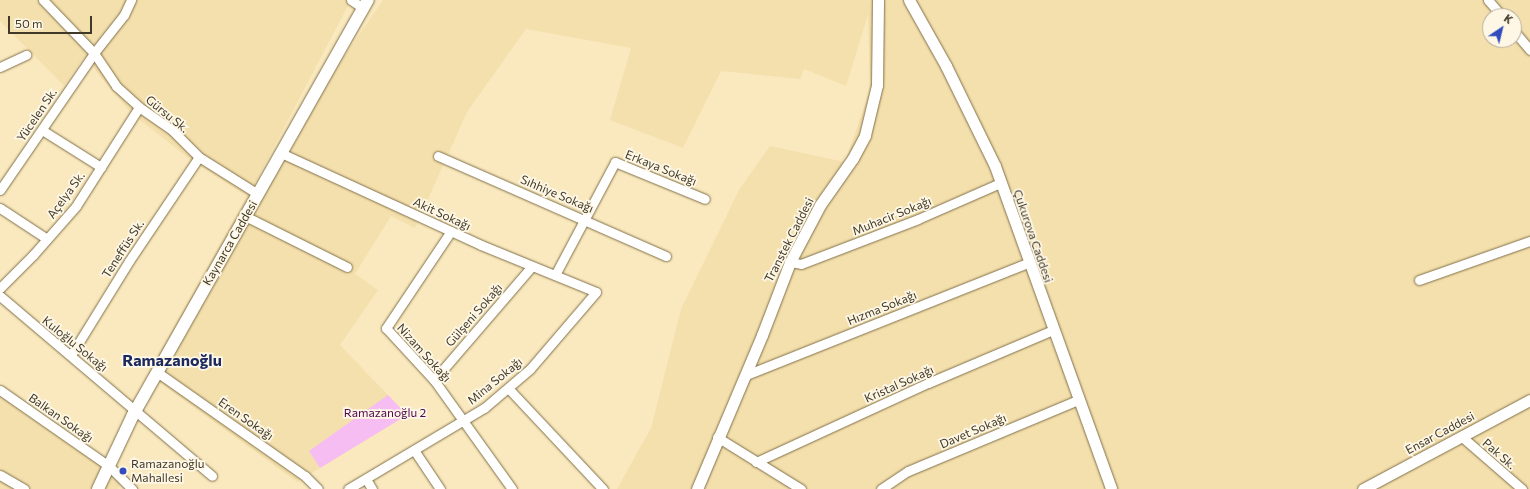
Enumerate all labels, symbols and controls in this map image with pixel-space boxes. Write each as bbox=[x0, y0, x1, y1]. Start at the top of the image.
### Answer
scale bar bbox=[10, 8, 94, 34]
north arrow bbox=[1482, 8, 1522, 48]
text: K bbox=[1502, 11, 1515, 26]
text: 50 m bbox=[15, 16, 43, 30]
street label: Yücelen Sk. bbox=[14, 86, 60, 144]
street label: Gürsu Sk. bbox=[143, 92, 191, 136]
street label: Erkaya Sokağı bbox=[623, 147, 699, 189]
street label: Açelya Sk. bbox=[44, 169, 88, 221]
street label: Sıhhiye Sokağı bbox=[518, 172, 596, 216]
street label: Çukurova Caddesi bbox=[1010, 188, 1056, 284]
street label: Akit Sokağı bbox=[411, 194, 473, 234]
street label: Muhacir Sokağı bbox=[850, 194, 934, 238]
street label: Transtek Caddesi bbox=[761, 195, 817, 285]
street label: Kaynarca Caddesi bbox=[200, 198, 260, 288]
street label: Teneffüs Sk. bbox=[99, 217, 147, 281]
street label: Gülşeni Sokağı bbox=[443, 280, 505, 350]
street label: Hızma Sokağı bbox=[845, 288, 919, 328]
street label: Kuloğlu Sokağı bbox=[39, 313, 111, 375]
street label: Nizam Sokağı bbox=[394, 321, 454, 385]
district label: Ramazanoğlu bbox=[122, 350, 222, 370]
street label: Mina Sokağı bbox=[465, 354, 525, 408]
street label: Kristal Sokağı bbox=[862, 362, 936, 406]
street label: Balkan Sokağı bbox=[26, 390, 96, 446]
street label: Eren Sokağı bbox=[216, 395, 276, 443]
park label: Ramazanoğlu 2 bbox=[344, 406, 426, 420]
street label: Ensar Caddesi bbox=[1403, 409, 1477, 457]
street label: Davet Sokağı bbox=[938, 411, 1008, 451]
street label: Pak Sk. bbox=[1480, 436, 1518, 472]
place label: Ramazanoğlu Mahallesi bbox=[131, 457, 205, 485]
marker: Ramazanoğlu Mahallesi bbox=[118, 466, 128, 476]

